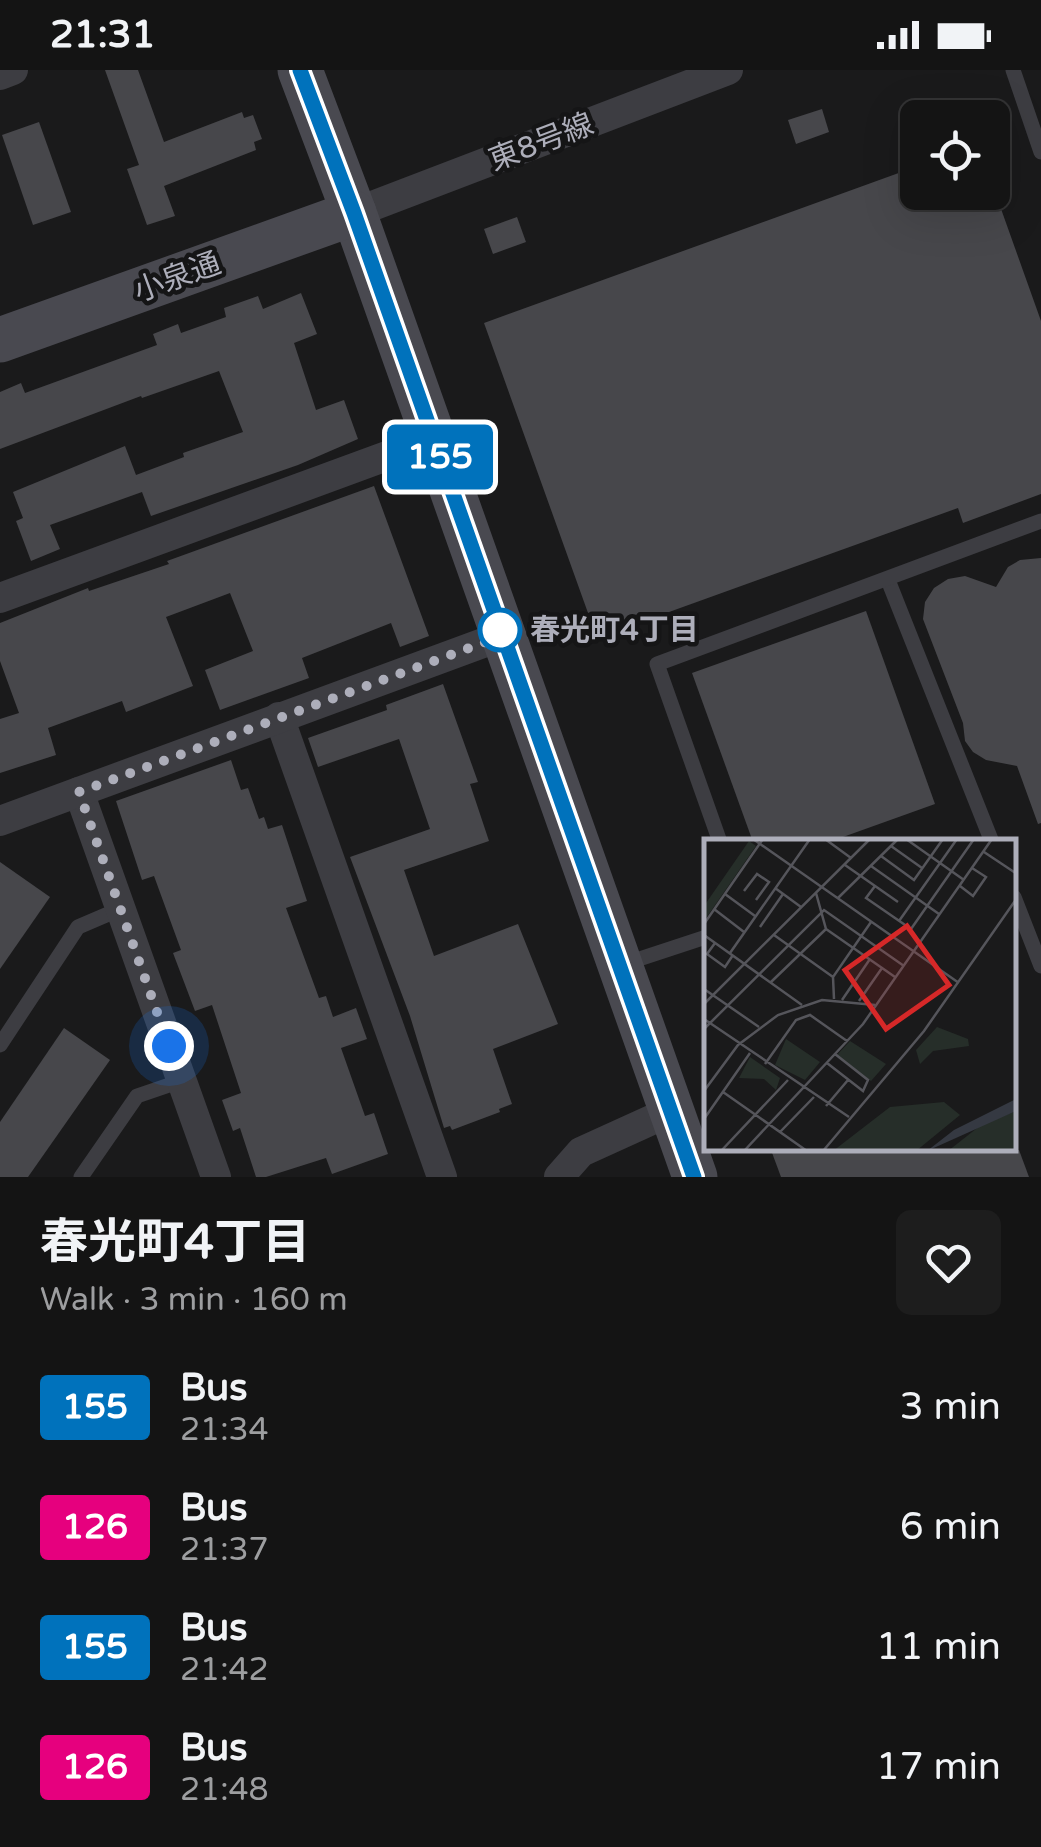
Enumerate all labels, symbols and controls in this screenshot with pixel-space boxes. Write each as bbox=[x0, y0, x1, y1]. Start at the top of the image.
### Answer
text: 21:31 bbox=[50, 12, 155, 58]
map controls bbox=[900, 100, 1010, 210]
button: locate bbox=[900, 100, 1010, 210]
street label: 東8号線 bbox=[484, 106, 599, 179]
street label: 小泉通 bbox=[129, 245, 226, 310]
line badge: 155 bbox=[382, 424, 498, 490]
text: 155 bbox=[407, 436, 473, 478]
marker: 春光町4丁目 bbox=[479, 609, 521, 651]
place label: 春光町4丁目 bbox=[530, 612, 699, 649]
inset map bbox=[704, 839, 1016, 1152]
your location bbox=[144, 1021, 194, 1071]
button: heart bbox=[896, 1210, 1001, 1315]
text: 春光町4丁目 bbox=[40, 1214, 310, 1272]
text: Walk · 3 min · 160 m bbox=[40, 1281, 348, 1319]
text: Bus bbox=[180, 1365, 247, 1411]
text: 3 min bbox=[900, 1384, 1001, 1430]
text: 155 bbox=[62, 1386, 128, 1428]
text: 21:34 bbox=[180, 1411, 269, 1449]
text: Bus bbox=[180, 1485, 247, 1531]
text: 6 min bbox=[900, 1504, 1001, 1550]
text: 126 bbox=[62, 1506, 128, 1548]
text: 21:37 bbox=[180, 1531, 269, 1569]
text: Bus bbox=[180, 1605, 247, 1651]
text: 11 min bbox=[876, 1624, 1001, 1670]
text: 155 bbox=[62, 1626, 128, 1668]
text: 21:42 bbox=[180, 1651, 269, 1689]
text: Bus bbox=[180, 1725, 247, 1771]
text: 17 min bbox=[876, 1744, 1001, 1790]
text: 126 bbox=[62, 1746, 128, 1788]
text: 21:48 bbox=[180, 1771, 269, 1809]

